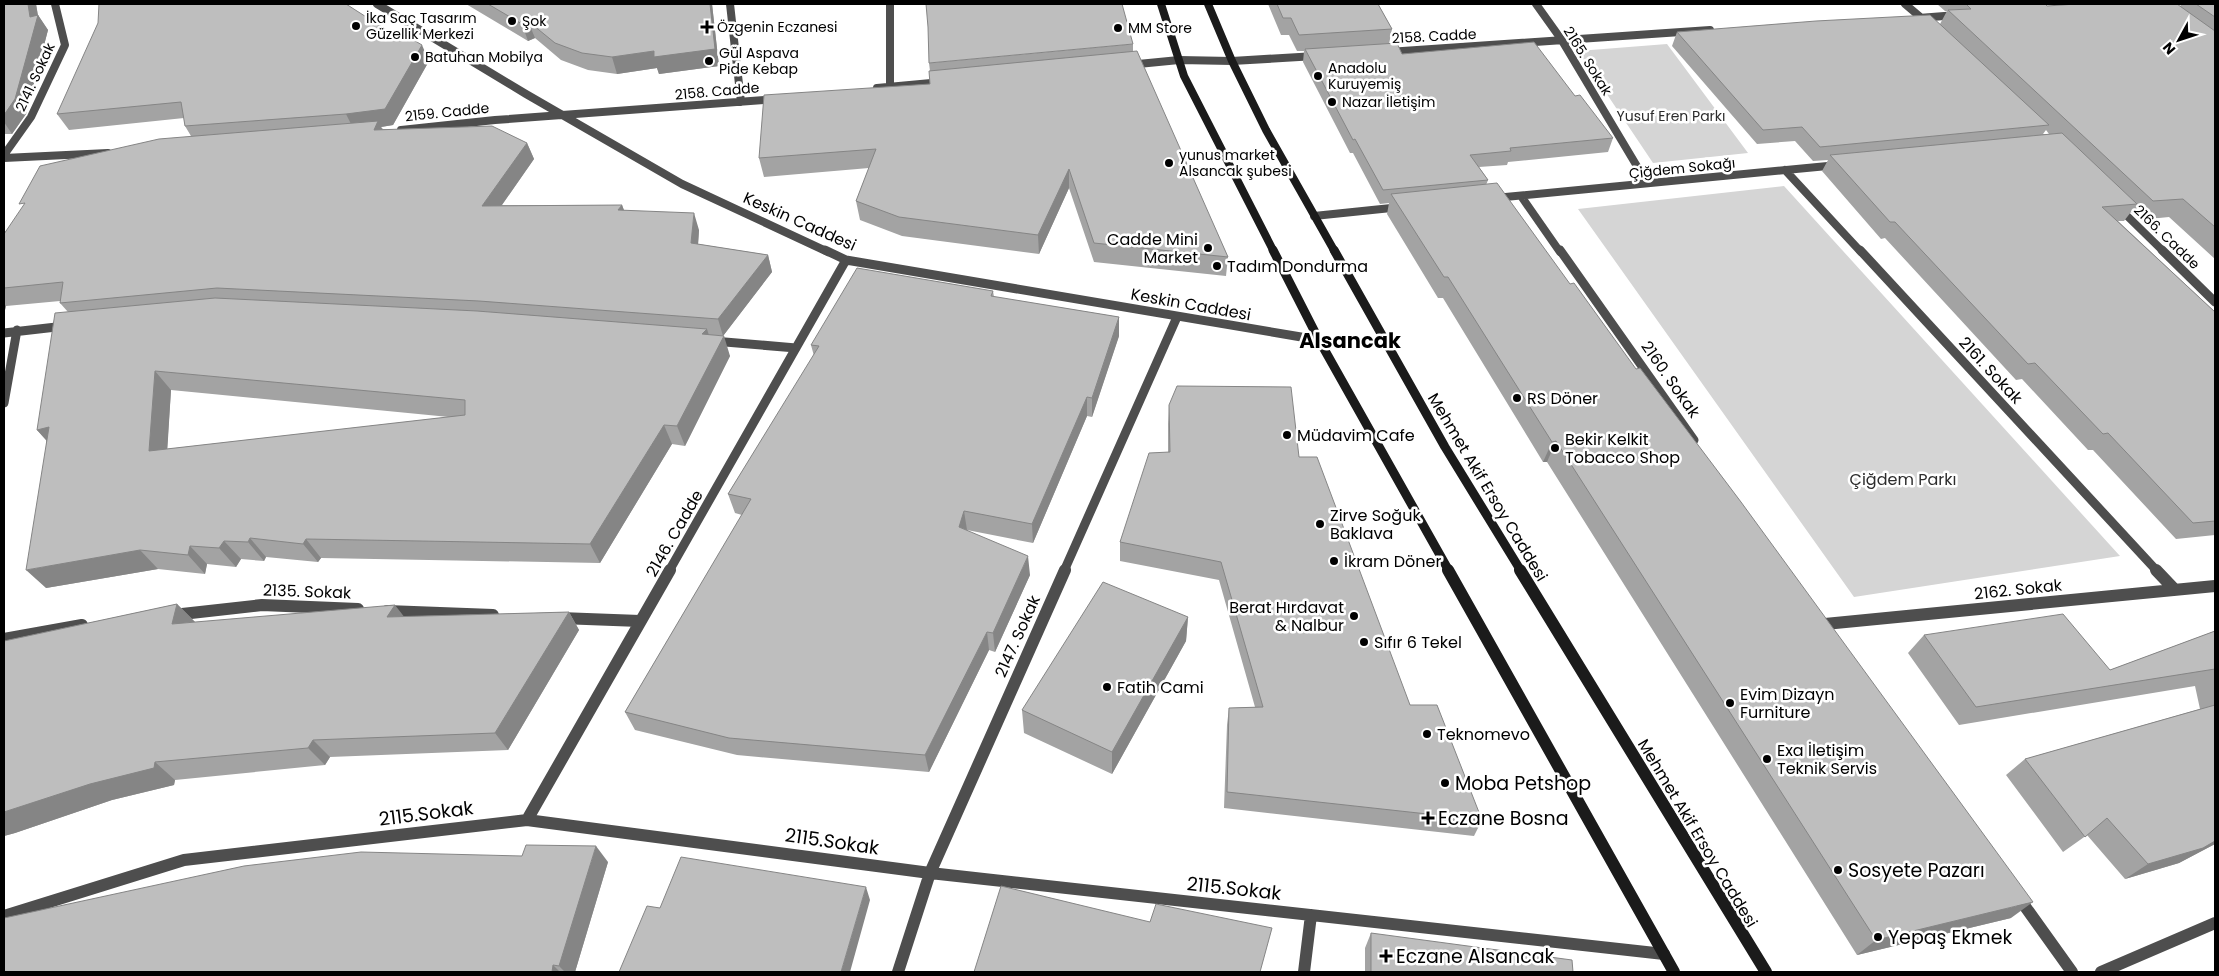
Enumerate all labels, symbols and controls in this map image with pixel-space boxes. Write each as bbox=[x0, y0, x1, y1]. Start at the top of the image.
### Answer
place label: İka Saç Tasarım Güzellik Merkezi bbox=[366, 8, 477, 44]
place label: Şok bbox=[522, 11, 547, 31]
marker: Şok bbox=[506, 15, 518, 27]
north arrow bbox=[2154, 15, 2204, 65]
place label: Özgenin Eczanesi bbox=[717, 17, 838, 37]
place label: MM Store bbox=[1128, 18, 1192, 38]
marker: İka Saç Tasarım Güzellik Merkezi bbox=[350, 20, 362, 32]
marker: Özgenin Eczanesi bbox=[701, 21, 713, 33]
marker: MM Store bbox=[1112, 22, 1124, 34]
street label: 2165. Sokak bbox=[1559, 23, 1618, 100]
street label: 2158. Cadde bbox=[1391, 24, 1477, 48]
text: N bbox=[2158, 38, 2180, 59]
street label: 2141. Sokak bbox=[10, 39, 60, 115]
place label: Gül Aspava Pide Kebap bbox=[719, 43, 799, 79]
place label: Batuhan Mobilya bbox=[425, 47, 543, 67]
marker: Batuhan Mobilya bbox=[409, 51, 421, 63]
marker: Gül Aspava Pide Kebap bbox=[703, 55, 715, 67]
place label: Anadolu Kuruyemiş bbox=[1328, 58, 1401, 94]
marker: Anadolu Kuruyemiş bbox=[1312, 70, 1324, 82]
street label: 2158. Cadde bbox=[674, 77, 760, 105]
place label: Nazar İletişim bbox=[1342, 92, 1435, 112]
marker: Nazar İletişim bbox=[1326, 96, 1338, 108]
street label: 2159. Cadde bbox=[404, 98, 490, 126]
park label: Yusuf Eren Parkı bbox=[1617, 106, 1725, 126]
place label: yunus market Alsancak şubesi bbox=[1179, 145, 1292, 181]
street label: Çiğdem Sokağı bbox=[1628, 152, 1736, 184]
marker: yunus market Alsancak şubesi bbox=[1163, 157, 1175, 169]
street label: Keskin Caddesi bbox=[740, 186, 860, 257]
street label: 2166. Cadde bbox=[2130, 200, 2205, 274]
place label: Cadde Mini Market bbox=[1107, 228, 1198, 269]
marker: Cadde Mini Market bbox=[1202, 242, 1214, 254]
place label: Tadım Dondurma bbox=[1227, 255, 1368, 278]
marker: Tadım Dondurma bbox=[1211, 260, 1223, 272]
street label: Keskin Caddesi bbox=[1129, 283, 1253, 326]
district label: Alsancak bbox=[1299, 326, 1401, 355]
street label: 2161. Sokak bbox=[1954, 332, 2028, 410]
street label: 2160. Sokak bbox=[1636, 336, 1706, 423]
place label: RS Döner bbox=[1527, 387, 1598, 410]
street label: Mehmet Akif Ersoy Caddesi bbox=[1422, 389, 1553, 586]
marker: RS Döner bbox=[1511, 392, 1523, 404]
place label: Müdavim Cafe bbox=[1297, 424, 1415, 447]
place label: Bekir Kelkit Tobacco Shop bbox=[1565, 428, 1680, 469]
marker: Müdavim Cafe bbox=[1281, 429, 1293, 441]
marker: Bekir Kelkit Tobacco Shop bbox=[1549, 442, 1561, 454]
park label: Çiğdem Parkı bbox=[1850, 468, 1956, 491]
street label: 2146. Cadde bbox=[640, 485, 709, 581]
place label: Zirve Soğuk Baklava bbox=[1330, 504, 1421, 545]
marker: Zirve Soğuk Baklava bbox=[1314, 518, 1326, 530]
place label: İkram Döner bbox=[1344, 550, 1441, 573]
marker: İkram Döner bbox=[1328, 555, 1340, 567]
street label: 2162. Sokak bbox=[1973, 573, 2064, 606]
street label: 2135. Sokak bbox=[262, 578, 352, 605]
street label: 2147. Sokak bbox=[989, 591, 1046, 681]
place label: Berat Hırdavat & Nalbur bbox=[1229, 596, 1344, 637]
marker: Berat Hırdavat & Nalbur bbox=[1348, 610, 1360, 622]
place label: Sıfır 6 Tekel bbox=[1374, 631, 1462, 654]
marker: Sıfır 6 Tekel bbox=[1358, 636, 1370, 648]
place label: Fatih Cami bbox=[1117, 676, 1204, 699]
marker: Fatih Cami bbox=[1101, 681, 1113, 693]
place label: Evim Dizayn Furniture bbox=[1740, 683, 1834, 724]
marker: Evim Dizayn Furniture bbox=[1724, 697, 1736, 709]
place label: Teknomevo bbox=[1437, 723, 1530, 746]
marker: Teknomevo bbox=[1421, 728, 1433, 740]
street label: Mehmet Akif Ersoy Caddesi bbox=[1632, 735, 1763, 932]
place label: Exa İletişim Teknik Servis bbox=[1777, 739, 1877, 780]
marker: Exa İletişim Teknik Servis bbox=[1761, 753, 1773, 765]
place label: Moba Petshop bbox=[1455, 770, 1591, 797]
marker: Moba Petshop bbox=[1439, 777, 1451, 789]
street label: 2115.Sokak bbox=[377, 794, 475, 833]
place label: Eczane Bosna bbox=[1438, 805, 1569, 832]
marker: Eczane Bosna bbox=[1422, 812, 1434, 824]
street label: 2115.Sokak bbox=[783, 822, 881, 861]
place label: Sosyete Pazarı bbox=[1848, 857, 1985, 884]
marker: Sosyete Pazarı bbox=[1832, 864, 1844, 876]
street label: 2115.Sokak bbox=[1185, 870, 1283, 907]
place label: Yepaş Ekmek bbox=[1888, 924, 2012, 951]
marker: Yepaş Ekmek bbox=[1872, 931, 1884, 943]
place label: Eczane Alsancak bbox=[1396, 943, 1555, 970]
marker: Eczane Alsancak bbox=[1380, 950, 1392, 962]

